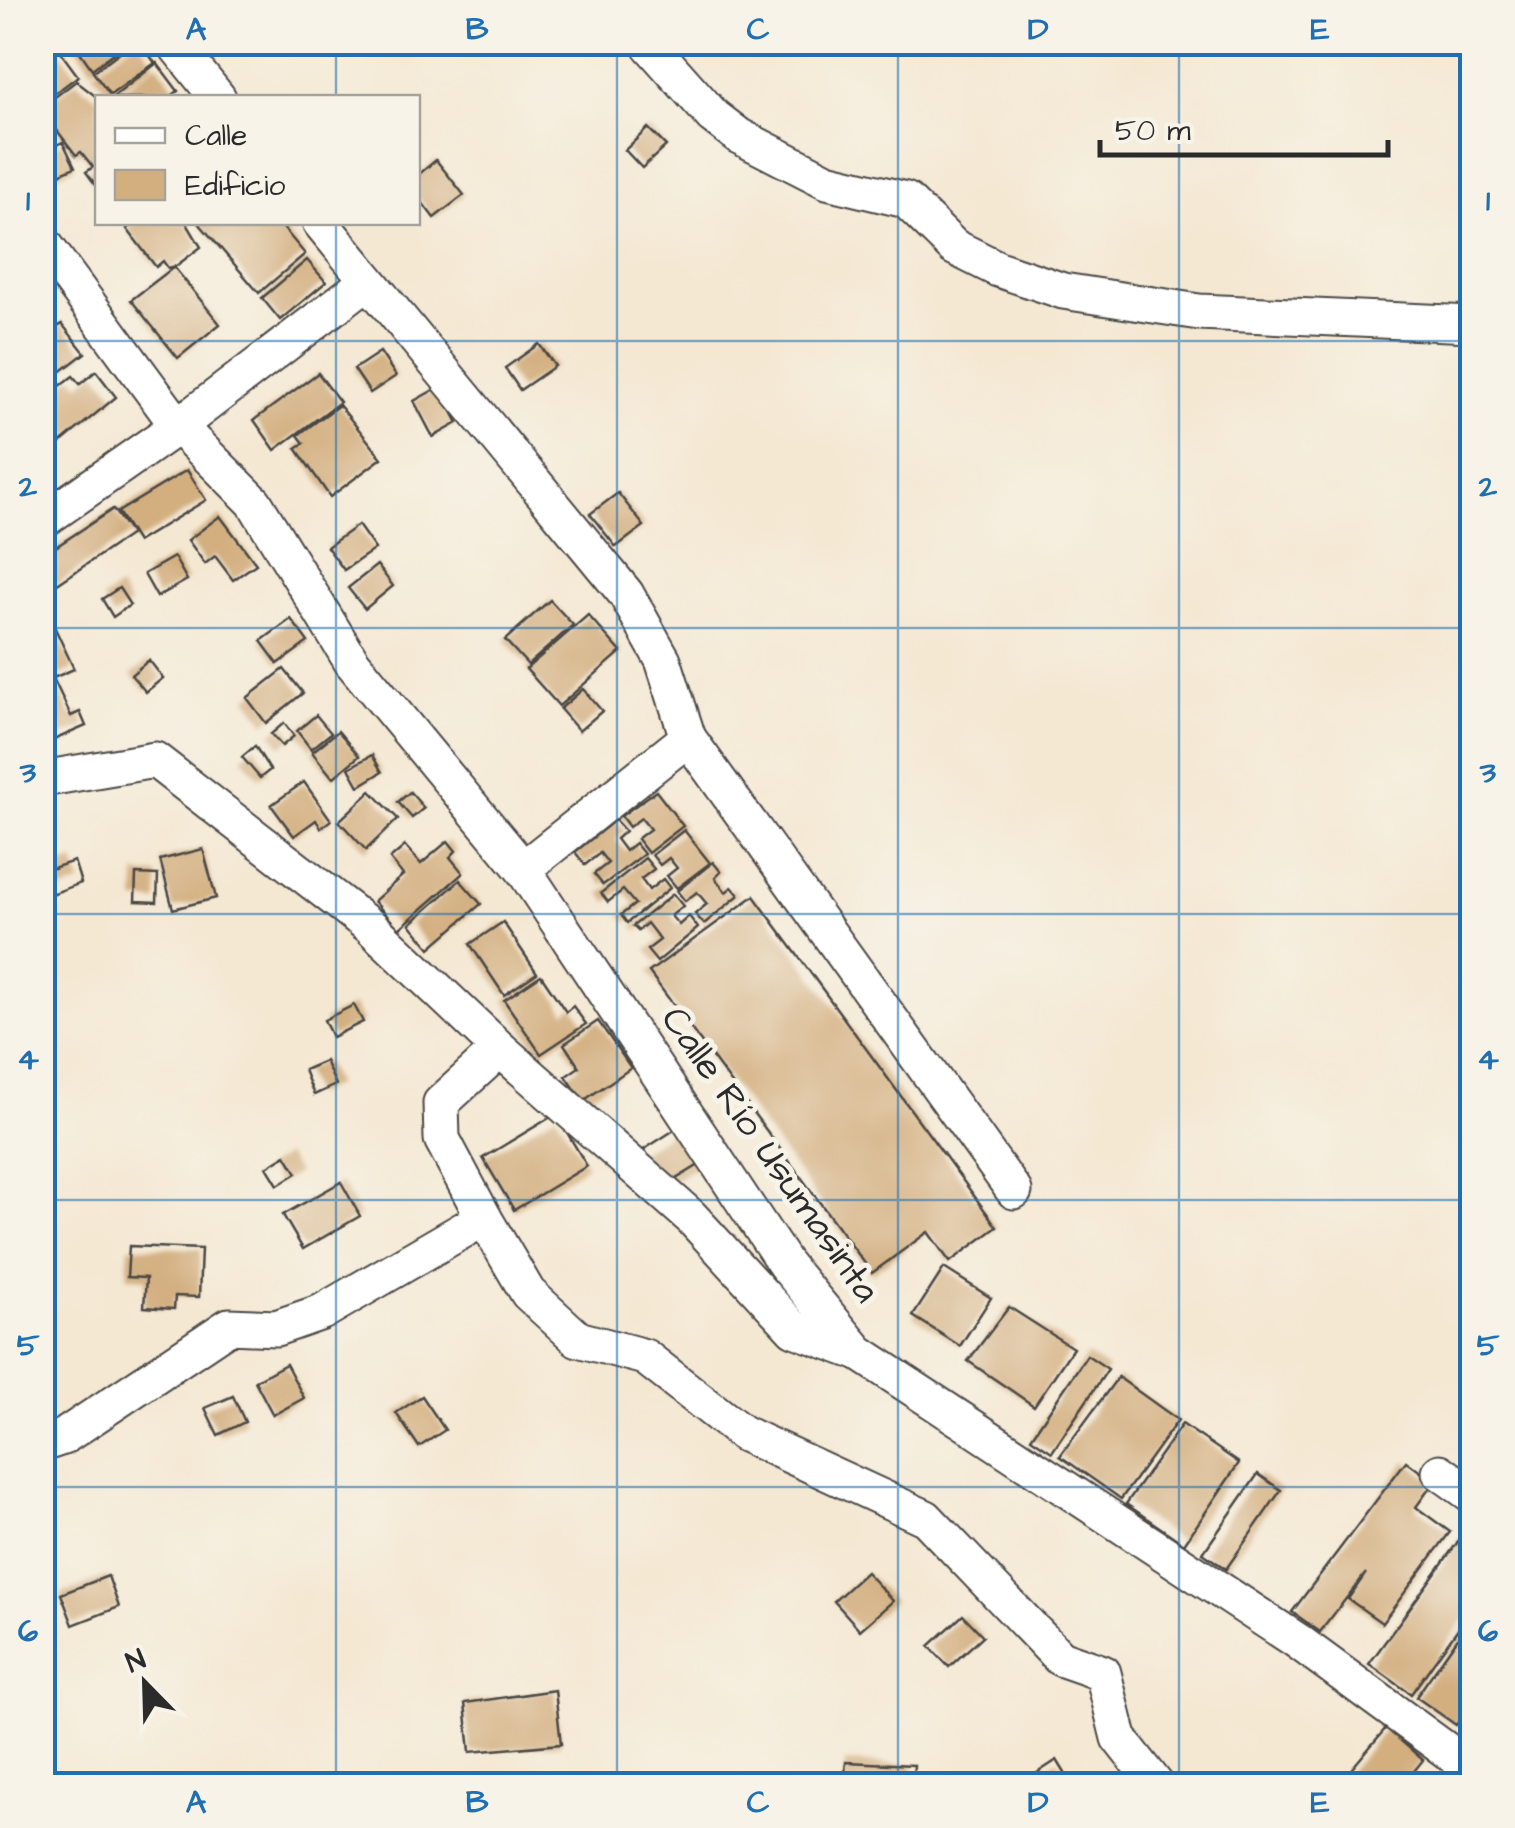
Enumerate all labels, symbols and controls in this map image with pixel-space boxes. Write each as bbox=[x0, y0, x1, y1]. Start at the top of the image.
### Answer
text: A bbox=[186, 7, 207, 52]
text: B bbox=[466, 7, 489, 52]
text: C bbox=[747, 7, 770, 52]
text: D bbox=[1028, 7, 1049, 52]
text: E bbox=[1311, 7, 1330, 52]
legend bbox=[95, 95, 420, 225]
scale bar bbox=[1100, 95, 1388, 157]
text: 50 m bbox=[1115, 110, 1191, 152]
text: Calle bbox=[185, 115, 247, 157]
text: Edificio bbox=[185, 165, 286, 207]
text: 1 bbox=[26, 178, 30, 223]
text: 1 bbox=[1486, 178, 1490, 223]
text: 2 bbox=[18, 464, 38, 509]
text: 2 bbox=[1478, 464, 1498, 509]
text: 3 bbox=[19, 750, 37, 795]
text: 3 bbox=[1479, 750, 1497, 795]
street label: Calle Río Usumasinta bbox=[648, 997, 892, 1313]
text: 4 bbox=[17, 1037, 39, 1082]
text: 4 bbox=[1477, 1037, 1499, 1082]
text: 5 bbox=[17, 1323, 40, 1368]
text: 5 bbox=[1477, 1323, 1500, 1368]
text: 6 bbox=[18, 1609, 38, 1654]
text: 6 bbox=[1478, 1609, 1498, 1654]
north arrow bbox=[95, 1633, 195, 1733]
text: N bbox=[120, 1640, 152, 1683]
text: A bbox=[186, 1780, 207, 1825]
text: B bbox=[466, 1780, 489, 1825]
text: C bbox=[747, 1780, 770, 1825]
text: D bbox=[1028, 1780, 1049, 1825]
text: E bbox=[1311, 1780, 1330, 1825]

